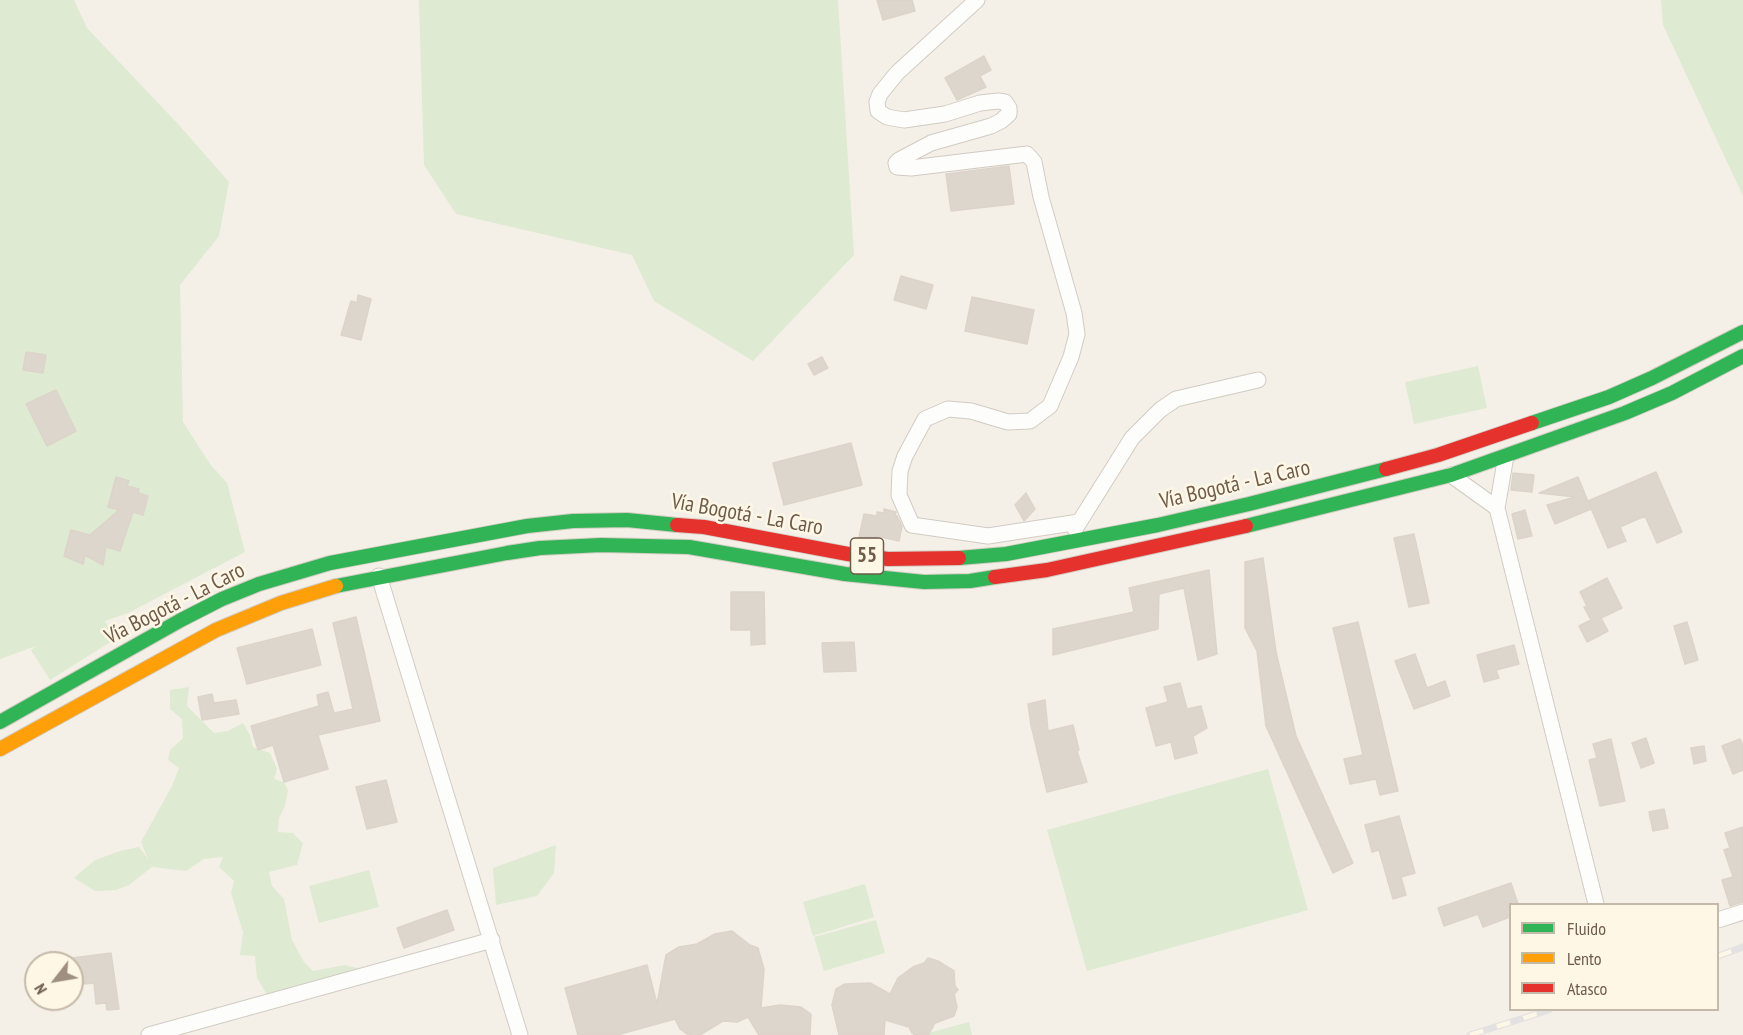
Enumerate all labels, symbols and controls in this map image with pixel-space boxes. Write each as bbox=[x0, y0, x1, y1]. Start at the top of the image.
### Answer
street label: Vía Bogotá - La Caro bbox=[1157, 455, 1313, 515]
street label: Vía Bogotá - La Caro bbox=[669, 489, 825, 541]
road number: 55 bbox=[850, 538, 884, 574]
street label: Vía Bogotá - La Caro bbox=[101, 557, 249, 651]
legend bbox=[1509, 903, 1719, 1011]
text: Fluido bbox=[1567, 917, 1606, 940]
text: Lento bbox=[1567, 947, 1602, 970]
north arrow bbox=[24, 951, 84, 1011]
text: Atasco bbox=[1567, 977, 1607, 1000]
text: N bbox=[29, 980, 51, 998]

